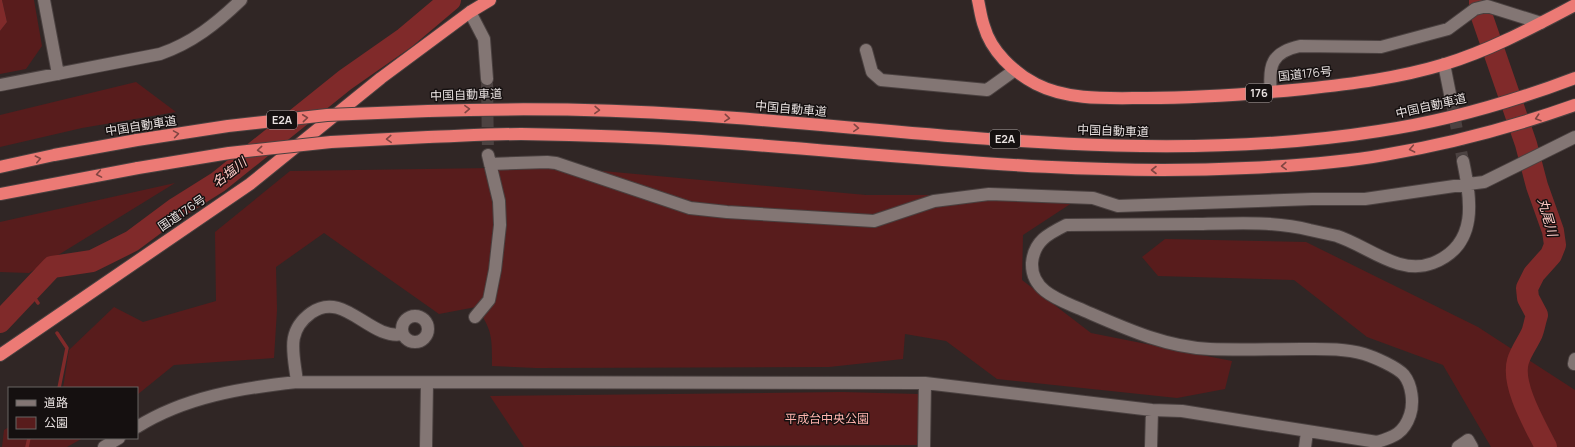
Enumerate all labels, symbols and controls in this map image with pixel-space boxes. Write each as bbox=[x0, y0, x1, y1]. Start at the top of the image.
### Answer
street label: 国道176号 bbox=[1277, 62, 1333, 85]
road number: 176 bbox=[1246, 84, 1272, 102]
street label: 中国自動車道 bbox=[430, 85, 502, 104]
street label: 中国自動車道 bbox=[1394, 89, 1468, 122]
street label: 中国自動車道 bbox=[754, 97, 828, 120]
one-way arrow bbox=[464, 105, 470, 114]
one-way arrow bbox=[594, 106, 600, 114]
street label: 中国自動車道 bbox=[104, 111, 178, 140]
road number: E2A bbox=[267, 111, 297, 129]
one-way arrow bbox=[302, 113, 308, 122]
one-way arrow bbox=[724, 113, 730, 122]
one-way arrow bbox=[1535, 113, 1542, 122]
street label: 中国自動車道 bbox=[1077, 121, 1149, 140]
one-way arrow bbox=[853, 124, 859, 133]
one-way arrow bbox=[173, 130, 179, 139]
road number: E2A bbox=[990, 130, 1020, 148]
one-way arrow bbox=[386, 135, 392, 144]
one-way arrow bbox=[257, 145, 263, 154]
one-way arrow bbox=[1409, 145, 1415, 153]
water label: 名塩川 bbox=[208, 152, 251, 191]
one-way arrow bbox=[35, 155, 41, 163]
one-way arrow bbox=[1281, 162, 1287, 170]
one-way arrow bbox=[1151, 166, 1157, 174]
one-way arrow bbox=[96, 170, 102, 178]
street label: 国道176号 bbox=[155, 190, 209, 235]
water label: 丸尾川 bbox=[1534, 196, 1563, 240]
legend bbox=[8, 387, 138, 439]
text: 道路 bbox=[44, 394, 68, 411]
park label: 平成台中央公園 bbox=[785, 410, 869, 427]
text: 公園 bbox=[44, 414, 68, 431]

